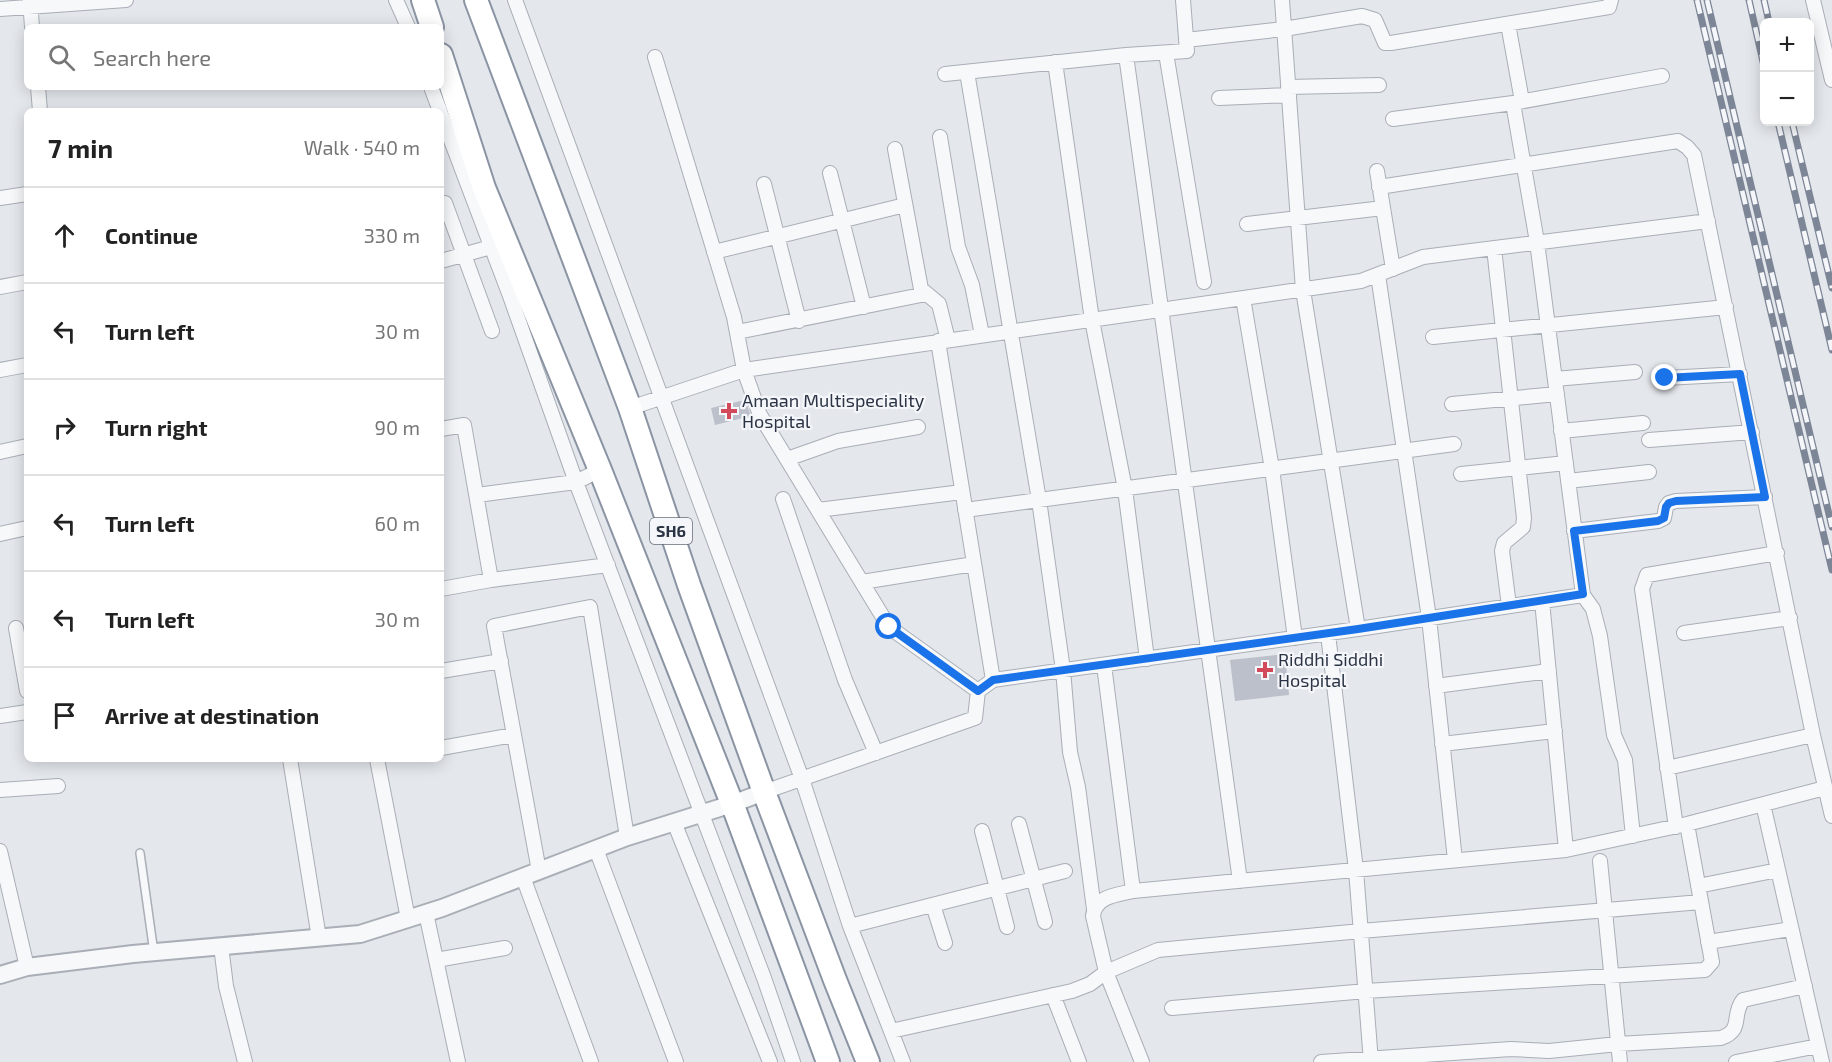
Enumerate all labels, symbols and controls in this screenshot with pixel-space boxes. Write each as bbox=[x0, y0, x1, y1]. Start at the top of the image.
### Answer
map controls bbox=[1760, 18, 1814, 126]
button: + bbox=[1760, 18, 1814, 72]
search box bbox=[24, 24, 444, 90]
icon: search bbox=[45, 41, 78, 74]
text: Search here bbox=[93, 44, 211, 70]
button: − bbox=[1760, 72, 1814, 126]
text: 7 min bbox=[48, 132, 113, 163]
text: Walk · 540 m bbox=[304, 135, 420, 159]
icon: ahead bbox=[48, 219, 81, 252]
text: Continue bbox=[105, 222, 198, 248]
text: 330 m bbox=[364, 223, 420, 247]
icon: left bbox=[48, 315, 81, 348]
text: Turn left bbox=[105, 318, 194, 344]
text: 30 m bbox=[375, 319, 420, 343]
route end bbox=[1651, 364, 1677, 390]
place label: Amaan Multispeciality Hospital bbox=[742, 389, 925, 432]
marker: Amaan Multispeciality Hospital bbox=[720, 402, 738, 420]
icon: right bbox=[48, 411, 81, 444]
text: Turn right bbox=[105, 414, 207, 440]
text: 90 m bbox=[375, 415, 420, 439]
icon: left bbox=[48, 507, 81, 540]
text: Turn left bbox=[105, 510, 194, 536]
text: 60 m bbox=[375, 511, 420, 535]
road number: SH6 bbox=[650, 518, 692, 544]
icon: left bbox=[48, 603, 81, 636]
text: Turn left bbox=[105, 606, 194, 632]
text: 30 m bbox=[375, 607, 420, 631]
route start bbox=[875, 613, 901, 639]
place label: Riddhi Siddhi Hospital bbox=[1278, 648, 1383, 691]
marker: Riddhi Siddhi Hospital bbox=[1256, 661, 1274, 679]
icon: arrive bbox=[48, 699, 81, 732]
text: Arrive at destination bbox=[105, 702, 319, 728]

